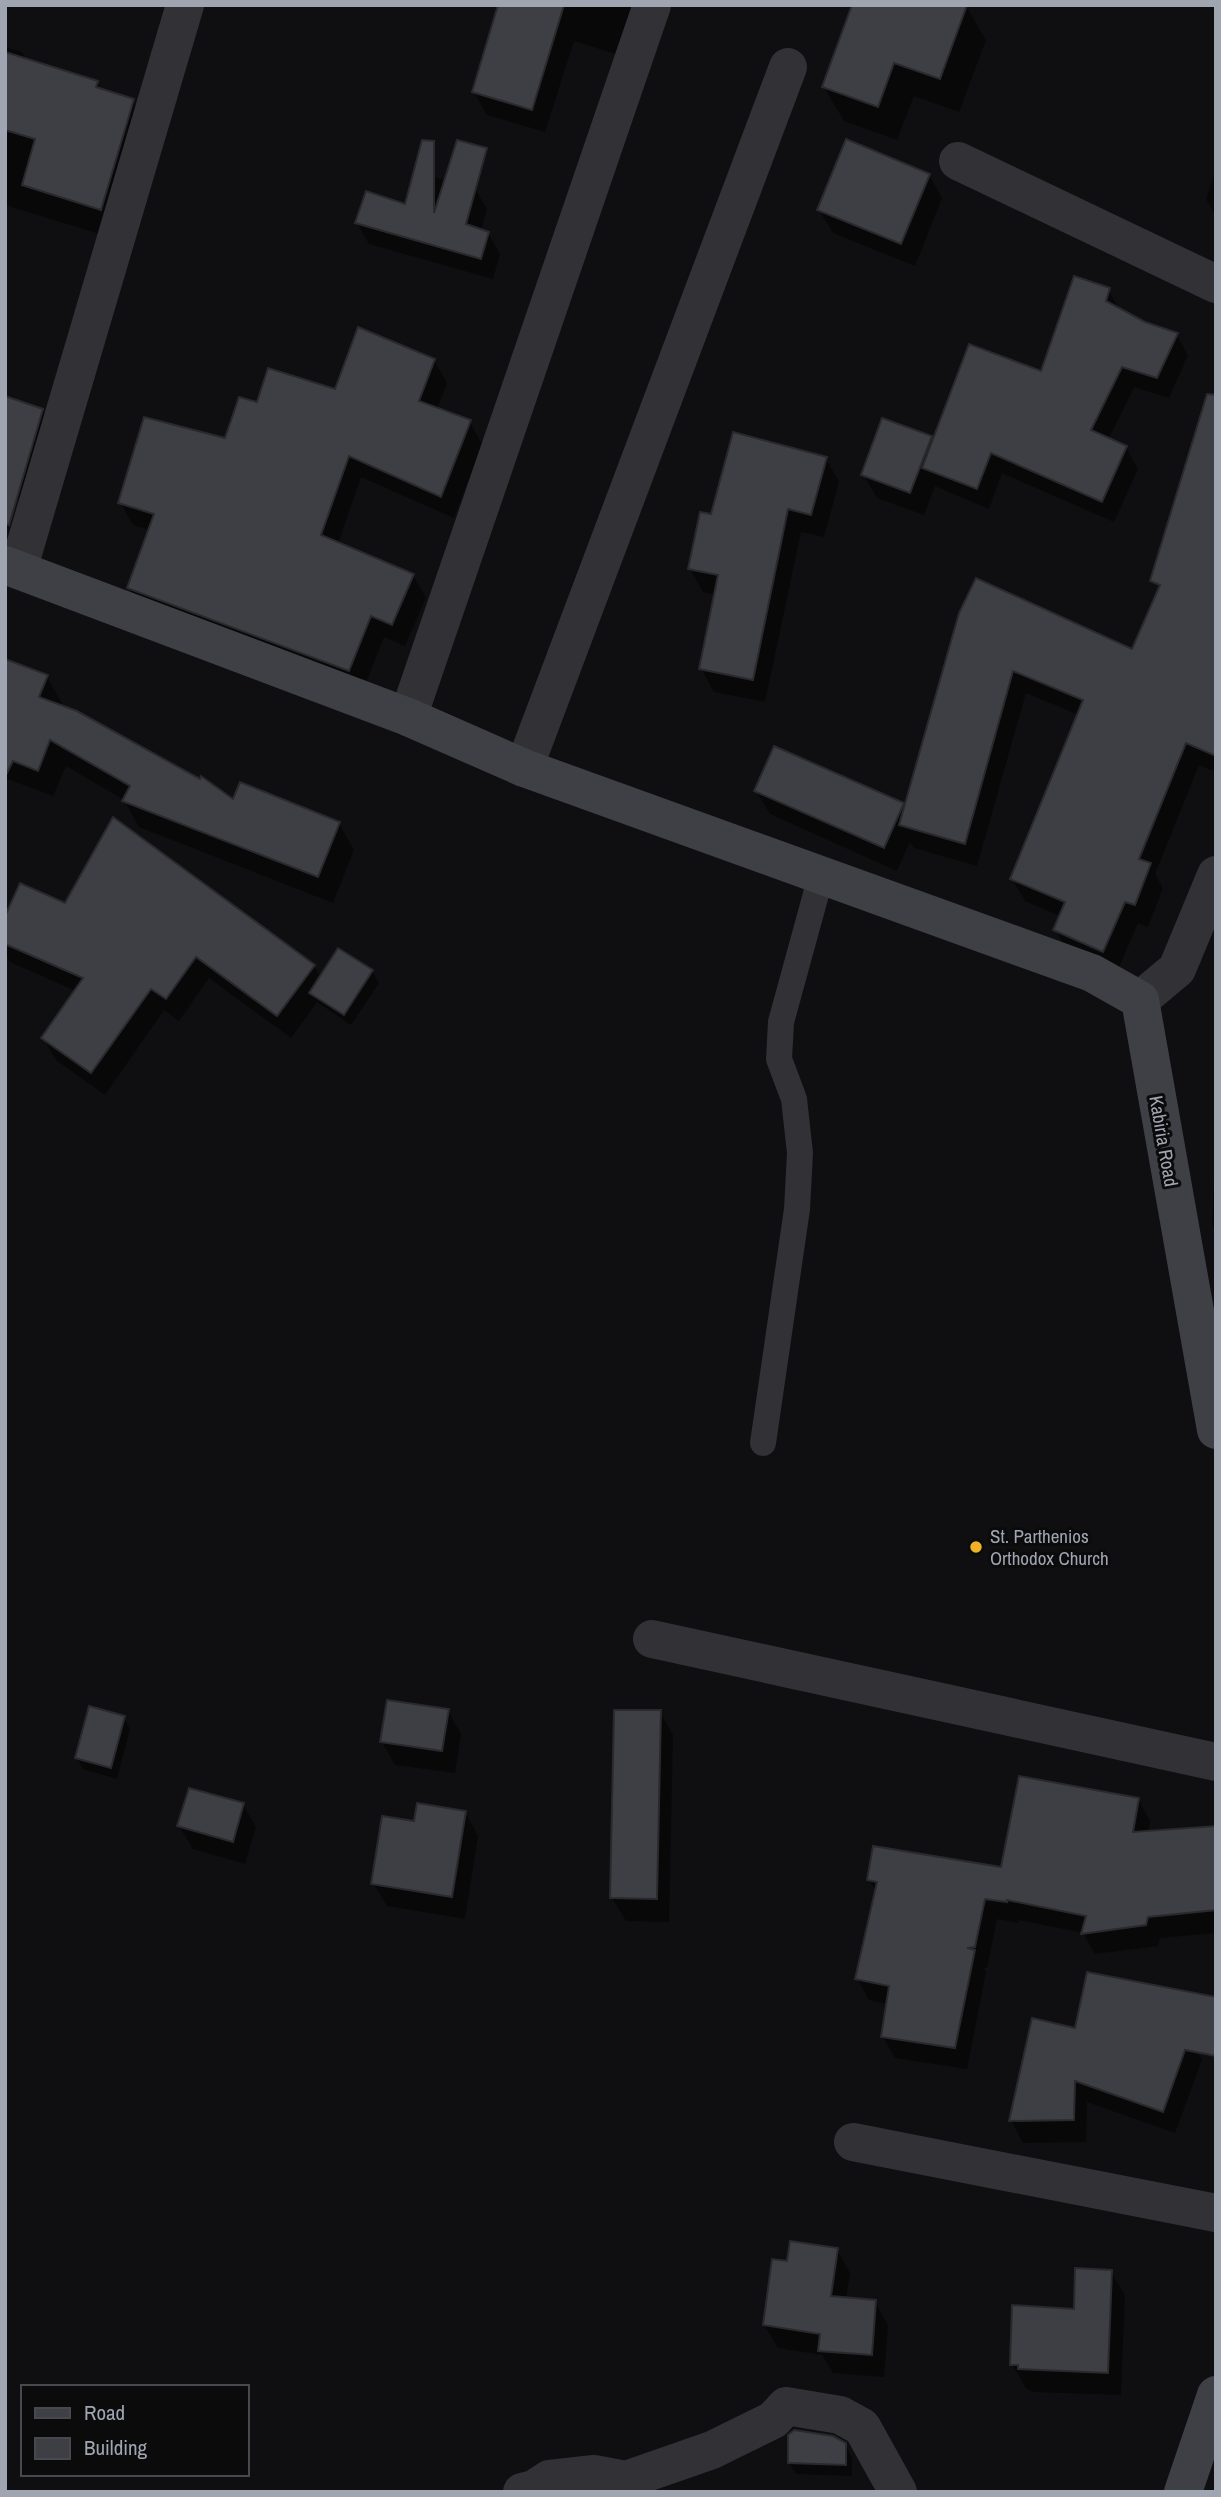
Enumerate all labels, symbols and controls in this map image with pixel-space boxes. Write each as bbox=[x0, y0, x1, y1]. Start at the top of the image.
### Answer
street label: Kabiria Road bbox=[1143, 1094, 1185, 1188]
place label: St. Parthenios Orthodox Church bbox=[990, 1523, 1109, 1571]
marker: St. Parthenios Orthodox Church bbox=[968, 1539, 984, 1555]
legend bbox=[21, 2385, 248, 2476]
text: Road bbox=[84, 2398, 125, 2427]
text: Building bbox=[84, 2433, 148, 2462]

